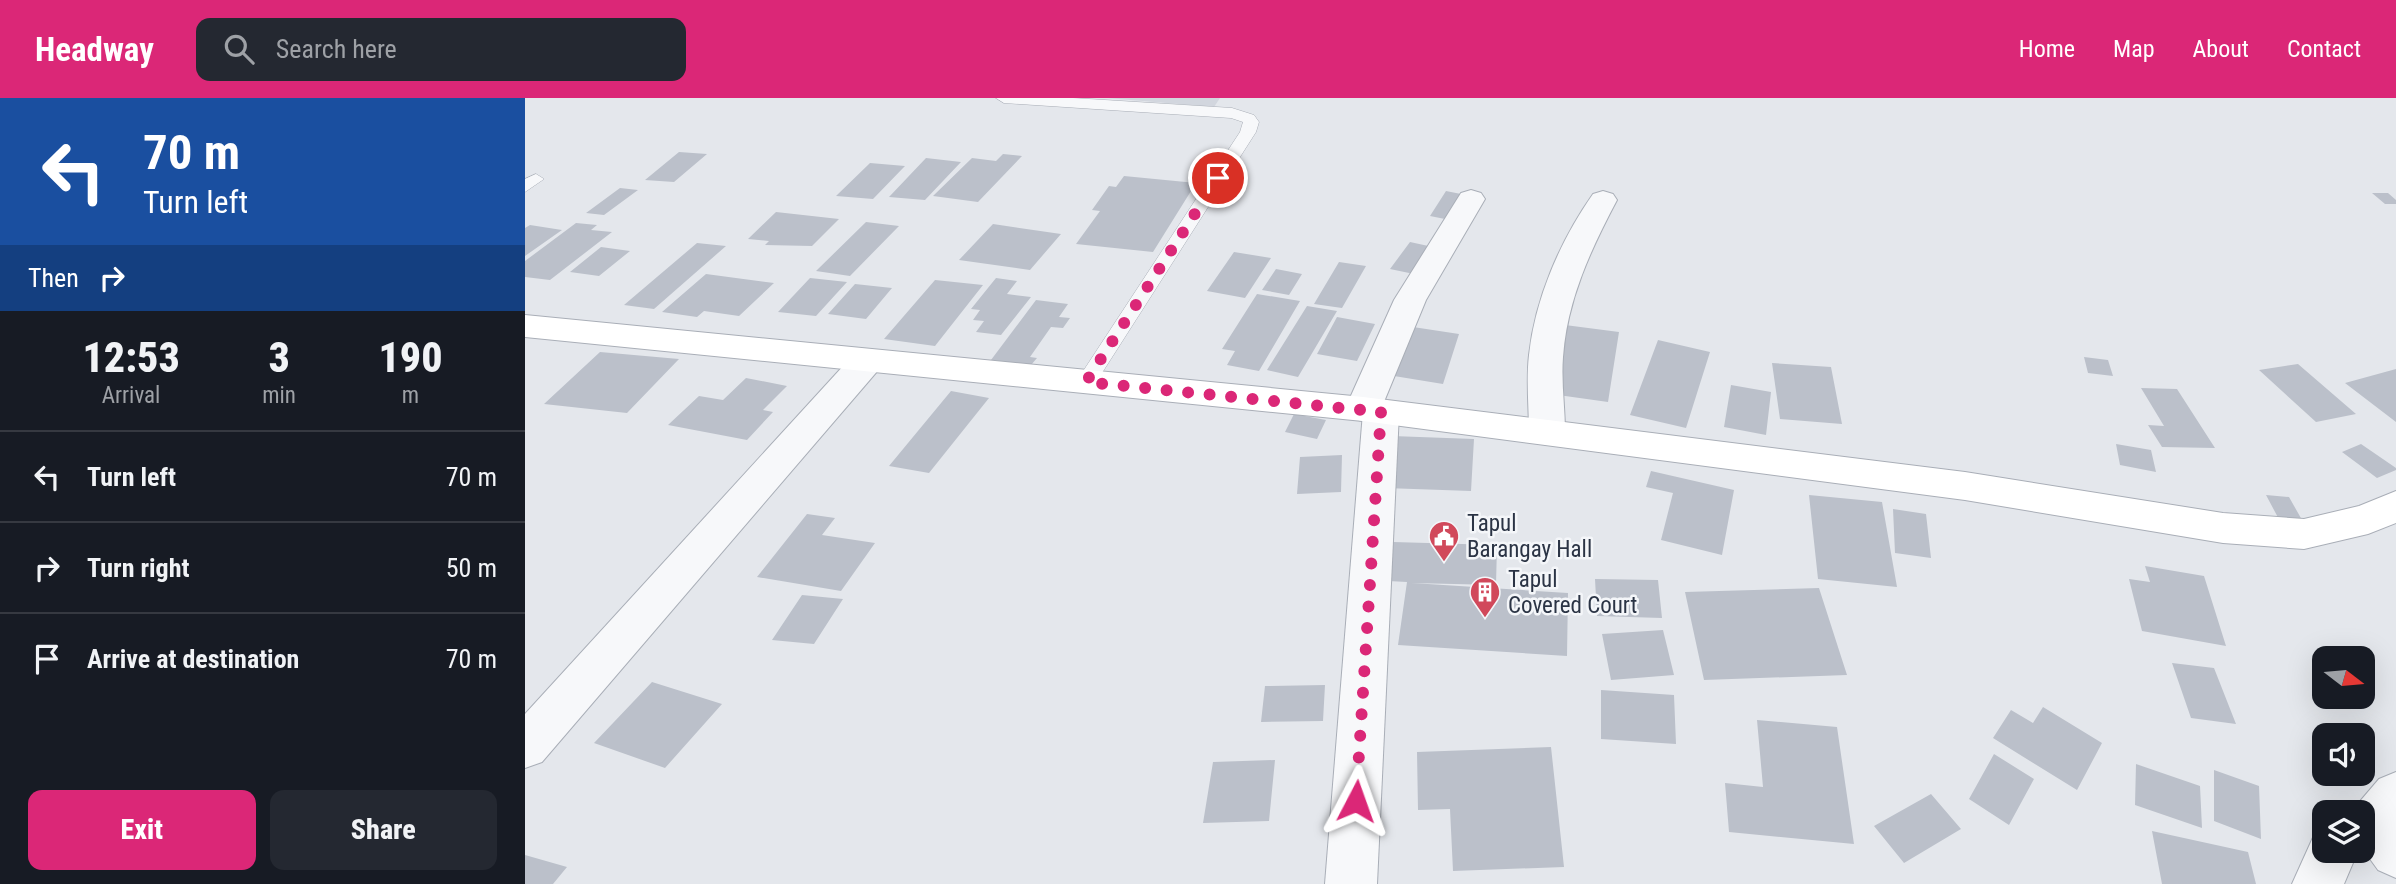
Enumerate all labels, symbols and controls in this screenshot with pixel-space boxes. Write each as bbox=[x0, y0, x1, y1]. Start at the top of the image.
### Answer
search box bbox=[196, 18, 686, 81]
text: Headway bbox=[35, 30, 154, 69]
icon: search bbox=[220, 30, 258, 68]
text: Search here bbox=[276, 34, 397, 64]
text: Home bbox=[2019, 35, 2075, 63]
text: Map bbox=[2113, 35, 2155, 63]
text: About bbox=[2193, 35, 2249, 63]
text: Contact bbox=[2287, 35, 2361, 63]
text: 70 m bbox=[143, 124, 240, 181]
icon: left bbox=[28, 126, 119, 217]
pin bbox=[1188, 148, 1248, 208]
icon: arrive bbox=[1199, 159, 1237, 197]
text: Turn left bbox=[143, 183, 248, 221]
icon: right bbox=[93, 259, 131, 297]
text: Then bbox=[28, 263, 79, 293]
text: 12:53 bbox=[82, 333, 180, 382]
text: 3 bbox=[268, 333, 290, 382]
text: 190 bbox=[378, 333, 443, 382]
text: Arrival bbox=[102, 382, 160, 409]
text: min bbox=[262, 382, 296, 409]
text: m bbox=[402, 382, 419, 409]
icon: left bbox=[28, 458, 66, 496]
text: Turn left bbox=[87, 462, 176, 492]
text: 70 m bbox=[446, 462, 497, 492]
place label: Tapul Barangay Hall bbox=[1467, 510, 1592, 563]
public building icon: Tapul Barangay Hall bbox=[1427, 519, 1461, 563]
icon: right bbox=[28, 549, 66, 587]
text: Turn right bbox=[87, 553, 189, 583]
text: 50 m bbox=[446, 553, 497, 583]
place label: Tapul Covered Court bbox=[1508, 566, 1637, 619]
building icon: Tapul Covered Court bbox=[1468, 575, 1502, 619]
icon: arrive bbox=[28, 640, 66, 678]
text: Arrive at destination bbox=[87, 644, 299, 674]
text: 70 m bbox=[446, 644, 497, 674]
north arrow bbox=[2312, 646, 2375, 709]
map controls bbox=[2312, 646, 2375, 863]
button: sound bbox=[2312, 723, 2375, 786]
position arrow bbox=[1319, 764, 1393, 838]
button: Exit bbox=[28, 790, 256, 870]
button: Share bbox=[270, 790, 497, 870]
button: layers bbox=[2312, 800, 2375, 863]

